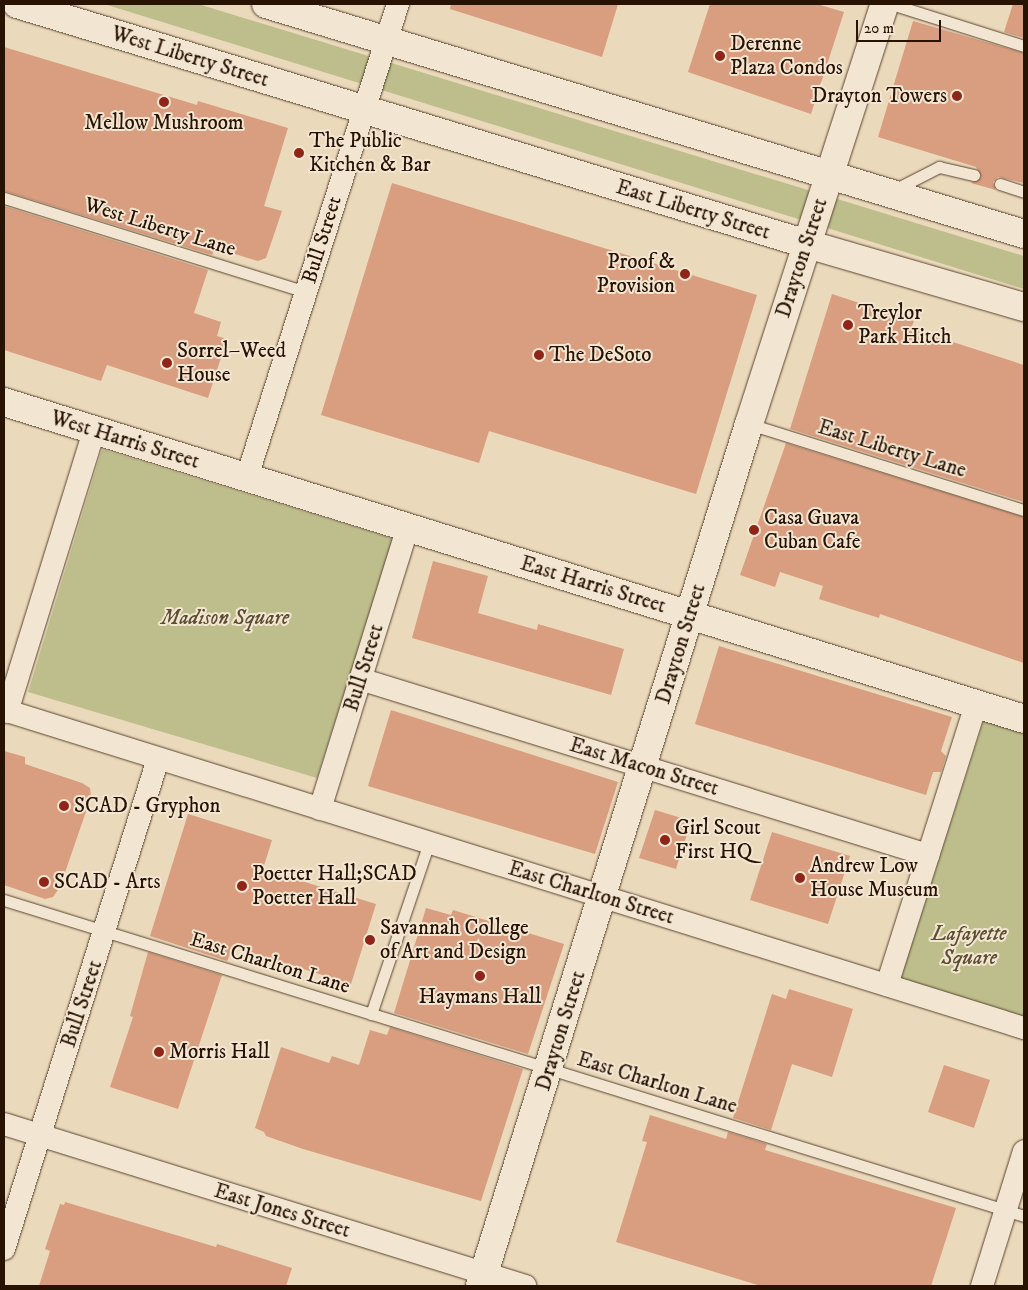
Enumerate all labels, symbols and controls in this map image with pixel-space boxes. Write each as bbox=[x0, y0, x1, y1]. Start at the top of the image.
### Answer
scale bar bbox=[858, 10, 943, 42]
text: 20 m bbox=[864, 19, 894, 38]
street label: West Liberty Street bbox=[108, 21, 272, 93]
place label: Derenne Plaza Condos bbox=[730, 31, 843, 81]
marker: Derenne Plaza Condos bbox=[714, 50, 726, 62]
place label: Drayton Towers bbox=[812, 83, 947, 109]
marker: Drayton Towers bbox=[951, 90, 963, 102]
marker: Mellow Mushroom bbox=[158, 96, 170, 108]
place label: Mellow Mushroom bbox=[84, 110, 244, 136]
place label: The Public Kitchen & Bar bbox=[309, 128, 431, 178]
marker: The Public Kitchen & Bar bbox=[293, 147, 305, 159]
street label: East Liberty Street bbox=[613, 175, 773, 245]
street label: West Liberty Lane bbox=[81, 192, 239, 262]
street label: Bull Street bbox=[297, 193, 347, 287]
street label: Drayton Street bbox=[771, 195, 833, 321]
place label: Proof & Provision bbox=[597, 249, 675, 299]
marker: Proof & Provision bbox=[679, 268, 691, 280]
place label: Treylor Park Hitch bbox=[858, 300, 951, 350]
marker: Treylor Park Hitch bbox=[842, 319, 854, 331]
place label: Sorrel–Weed House bbox=[177, 338, 286, 388]
place label: The DeSoto bbox=[549, 342, 652, 368]
marker: The DeSoto bbox=[533, 349, 545, 361]
marker: Sorrel–Weed House bbox=[161, 357, 173, 369]
street label: West Harris Street bbox=[48, 405, 202, 475]
street label: East Liberty Lane bbox=[815, 414, 969, 484]
place label: Casa Guava Cuban Cafe bbox=[764, 505, 861, 555]
marker: Casa Guava Cuban Cafe bbox=[748, 524, 760, 536]
street label: East Harris Street bbox=[517, 551, 669, 619]
street label: Drayton Street bbox=[651, 581, 711, 707]
park label: Madison Square bbox=[161, 605, 289, 631]
street label: Bull Street bbox=[339, 621, 389, 715]
street label: East Macon Street bbox=[566, 732, 722, 802]
place label: SCAD - Gryphon bbox=[74, 793, 221, 819]
marker: SCAD - Gryphon bbox=[58, 800, 70, 812]
place label: Girl Scout First HQ bbox=[675, 815, 761, 865]
marker: Girl Scout First HQ bbox=[659, 834, 671, 846]
place label: Andrew Low House Museum bbox=[810, 853, 939, 903]
street label: East Charlton Street bbox=[505, 856, 677, 930]
place label: Poetter Hall;SCAD Poetter Hall bbox=[252, 861, 417, 911]
place label: SCAD - Arts bbox=[54, 869, 160, 895]
marker: Andrew Low House Museum bbox=[794, 872, 806, 884]
marker: SCAD - Arts bbox=[38, 876, 50, 888]
marker: Poetter Hall;SCAD Poetter Hall bbox=[236, 880, 248, 892]
place label: Savannah College of Art and Design bbox=[380, 915, 529, 965]
park label: Lafayette Square bbox=[932, 921, 1006, 971]
street label: East Charlton Lane bbox=[187, 927, 353, 999]
marker: Savannah College of Art and Design bbox=[364, 934, 376, 946]
street label: Bull Street bbox=[56, 957, 108, 1051]
street label: Drayton Street bbox=[531, 968, 591, 1094]
marker: Haymans Hall bbox=[474, 970, 486, 982]
place label: Haymans Hall bbox=[419, 984, 541, 1010]
place label: Morris Hall bbox=[169, 1039, 270, 1065]
marker: Morris Hall bbox=[153, 1046, 165, 1058]
street label: East Charlton Lane bbox=[574, 1047, 740, 1119]
street label: East Jones Street bbox=[211, 1178, 353, 1244]

